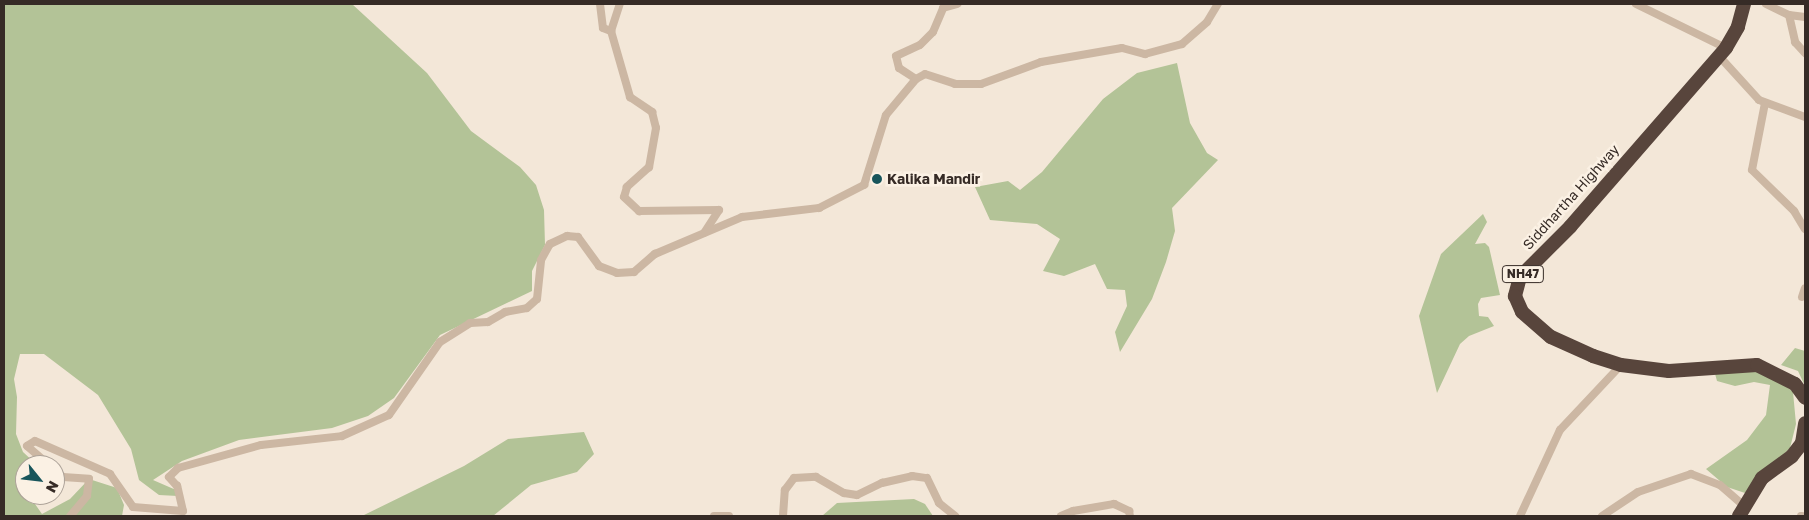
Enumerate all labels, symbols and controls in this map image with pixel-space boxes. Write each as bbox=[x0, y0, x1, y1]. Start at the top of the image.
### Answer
street label: Siddhartha Highway bbox=[1519, 141, 1623, 253]
place label: Kalika Mandir bbox=[887, 171, 980, 187]
marker: Kalika Mandir bbox=[871, 173, 883, 185]
road number: NH47 bbox=[1502, 264, 1544, 284]
north arrow bbox=[15, 455, 65, 505]
text: N bbox=[43, 478, 63, 496]

